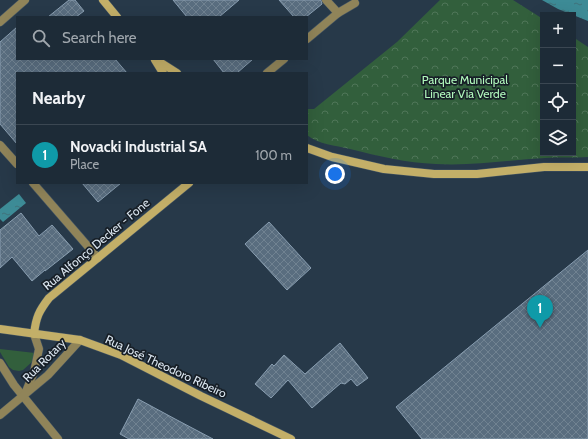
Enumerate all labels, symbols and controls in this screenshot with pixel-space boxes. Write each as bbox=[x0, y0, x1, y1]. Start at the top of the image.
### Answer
map controls bbox=[540, 12, 576, 156]
button: + bbox=[540, 12, 576, 48]
search box bbox=[16, 16, 308, 60]
icon: search bbox=[30, 27, 52, 49]
text: Search here bbox=[62, 29, 137, 47]
button: − bbox=[540, 48, 576, 84]
park label: Parque Municipal Linear Via Verde bbox=[422, 72, 508, 101]
button: locate bbox=[540, 84, 576, 120]
text: Nearby bbox=[32, 88, 85, 108]
button: layers bbox=[540, 120, 576, 156]
text: Novacki Industrial SA bbox=[70, 138, 207, 156]
text: 1 bbox=[43, 147, 47, 163]
text: 100 m bbox=[255, 147, 292, 163]
text: Place bbox=[70, 156, 99, 172]
your location bbox=[325, 164, 345, 184]
street label: Rua Alfonço Decker - Fone bbox=[40, 195, 152, 293]
pin: 1 bbox=[527, 295, 553, 328]
street label: Rua José Theodoro Ribeiro bbox=[103, 331, 229, 401]
street label: Rua Rotary bbox=[19, 335, 69, 385]

